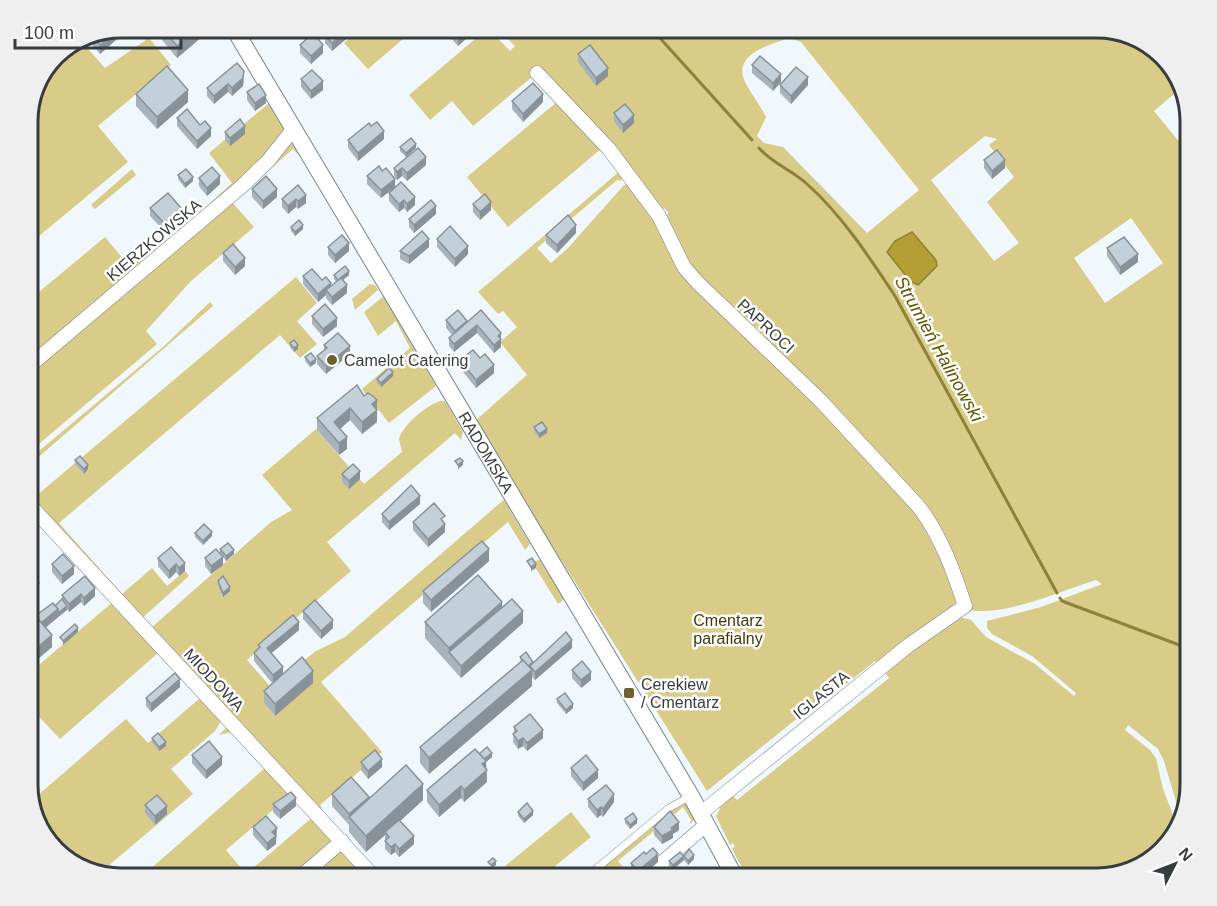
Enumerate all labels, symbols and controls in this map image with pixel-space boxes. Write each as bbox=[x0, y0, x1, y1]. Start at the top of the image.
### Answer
scale bar bbox=[15, 12, 182, 50]
text: 100 m bbox=[24, 23, 74, 43]
street label: KIERZKOWSKA bbox=[104, 196, 205, 284]
water label: Strumień Halinowski bbox=[891, 273, 988, 426]
street label: PAPROCI bbox=[734, 296, 798, 356]
place label: Camelot Catering bbox=[344, 352, 469, 369]
marker: Camelot Catering bbox=[325, 353, 339, 367]
street label: RADOMSKA bbox=[456, 409, 517, 496]
park label: Cmentarz parafialny bbox=[693, 612, 763, 647]
street label: MIODOWA bbox=[181, 645, 248, 715]
street label: IGLASTA bbox=[790, 667, 852, 722]
place label: Cerekiew / Cmentarz bbox=[641, 676, 719, 711]
marker: Cerekiew / Cmentarz bbox=[622, 686, 636, 700]
north arrow bbox=[1145, 834, 1205, 894]
text: N bbox=[1176, 844, 1196, 864]

